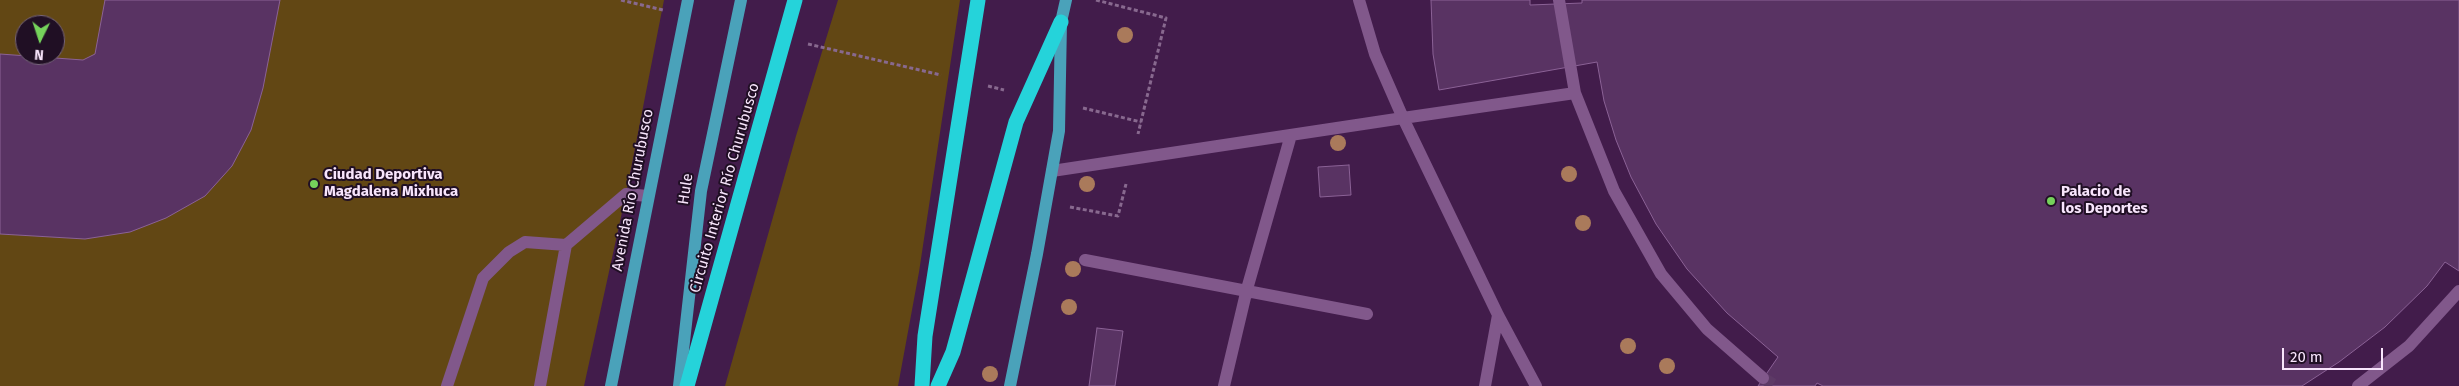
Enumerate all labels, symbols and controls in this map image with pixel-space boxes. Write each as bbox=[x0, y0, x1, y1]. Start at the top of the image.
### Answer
north arrow bbox=[15, 15, 65, 65]
text: N bbox=[34, 46, 44, 63]
street label: Circuito Interior Río Churubusco bbox=[686, 81, 764, 295]
street label: Avenida Río Churubusco bbox=[608, 107, 658, 273]
place label: Ciudad Deportiva Magdalena Mixhuca bbox=[324, 166, 458, 201]
street label: Hule bbox=[675, 172, 697, 206]
marker: Ciudad Deportiva Magdalena Mixhuca bbox=[308, 178, 320, 190]
place label: Palacio de los Deportes bbox=[2061, 183, 2148, 218]
marker: Palacio de los Deportes bbox=[2045, 195, 2057, 207]
scale bar bbox=[2284, 338, 2385, 370]
text: 20 m bbox=[2290, 348, 2323, 366]

